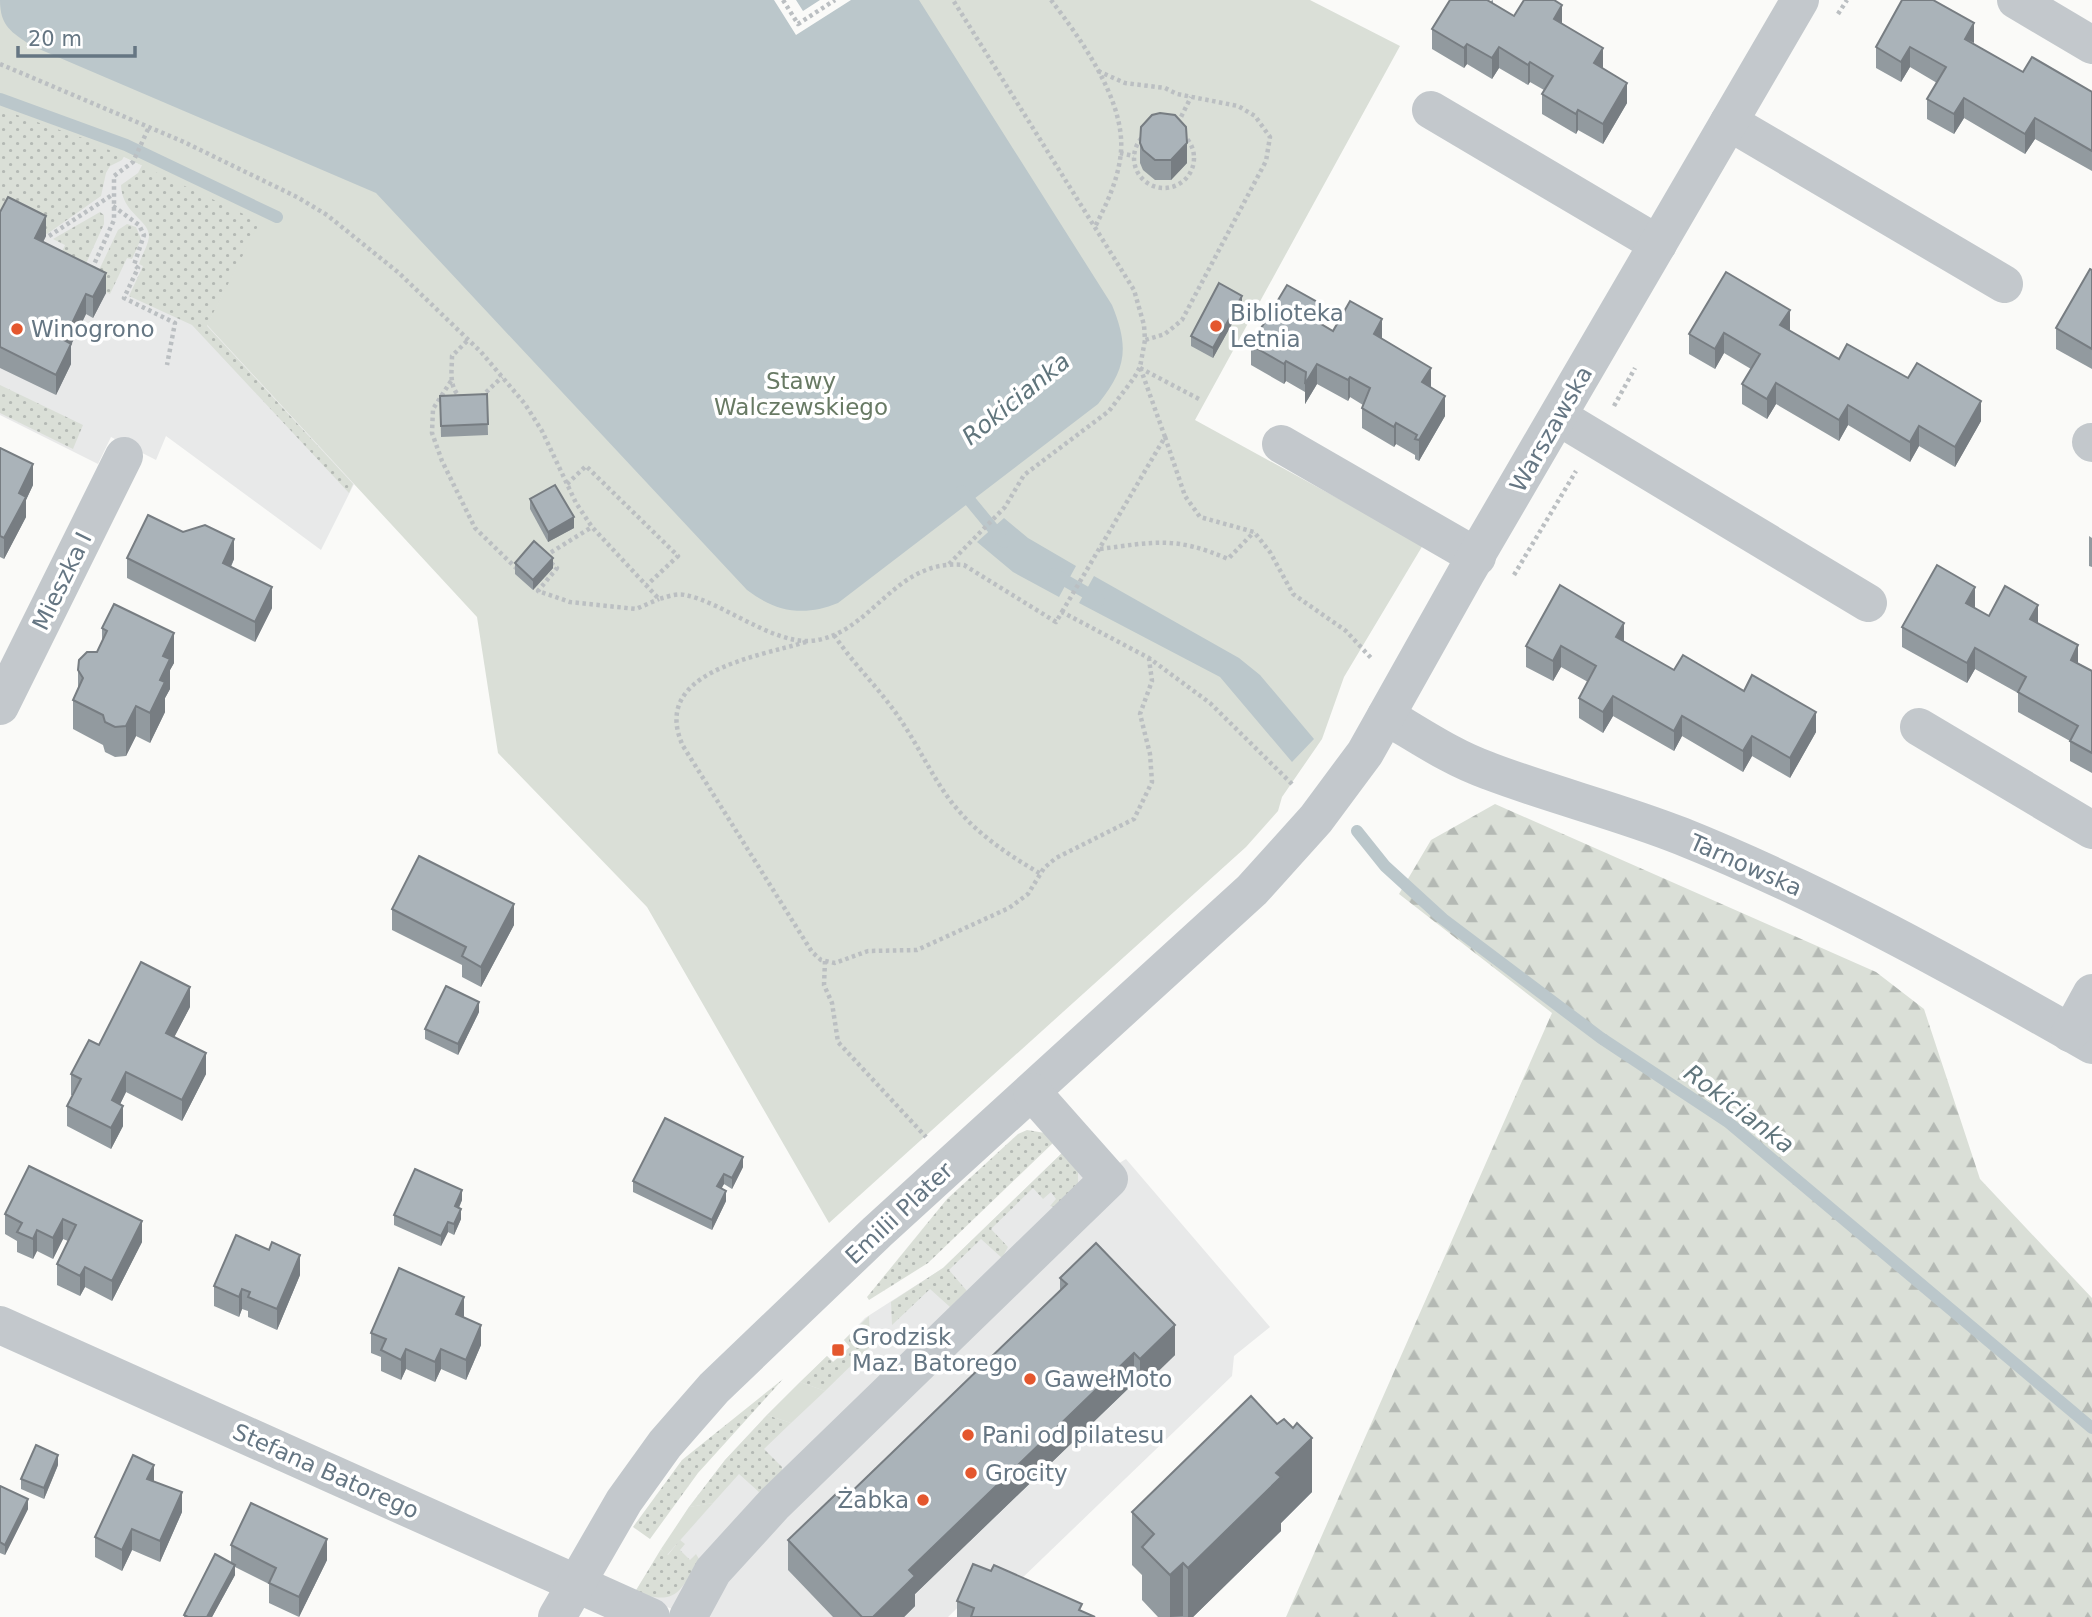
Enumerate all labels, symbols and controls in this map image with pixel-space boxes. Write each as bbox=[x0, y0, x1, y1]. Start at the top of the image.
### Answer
scale bar bbox=[18, 14, 135, 58]
text: 20 m bbox=[28, 27, 82, 51]
place label: Biblioteka Letnia bbox=[1230, 300, 1344, 352]
place label: Winogrono bbox=[31, 316, 155, 342]
marker: Biblioteka Letnia bbox=[1208, 318, 1224, 334]
marker: Winogrono bbox=[9, 321, 25, 337]
water label: Rokicianka bbox=[957, 347, 1075, 451]
street label: Warszawska bbox=[1505, 362, 1597, 496]
park label: Stawy Walczewskiego bbox=[714, 368, 888, 420]
street label: Mieszka I bbox=[27, 528, 97, 634]
street label: Tarnowska bbox=[1685, 828, 1806, 901]
water label: Rokicianka bbox=[1679, 1059, 1799, 1159]
street label: Emilii Plater bbox=[840, 1156, 958, 1269]
place label: Grodzisk Maz. Batorego bbox=[852, 1324, 1017, 1376]
marker: Grodzisk Maz. Batorego bbox=[830, 1342, 846, 1358]
place label: GawełMoto bbox=[1044, 1366, 1172, 1392]
marker: GawełMoto bbox=[1022, 1371, 1038, 1387]
street label: Stefana Batorego bbox=[229, 1418, 423, 1524]
place label: Pani od pilatesu bbox=[982, 1422, 1164, 1448]
marker: Pani od pilatesu bbox=[960, 1427, 976, 1443]
place label: Grocity bbox=[985, 1460, 1068, 1486]
marker: Grocity bbox=[963, 1465, 979, 1481]
place label: Żabka bbox=[838, 1486, 909, 1513]
marker: Żabka bbox=[915, 1492, 931, 1508]

